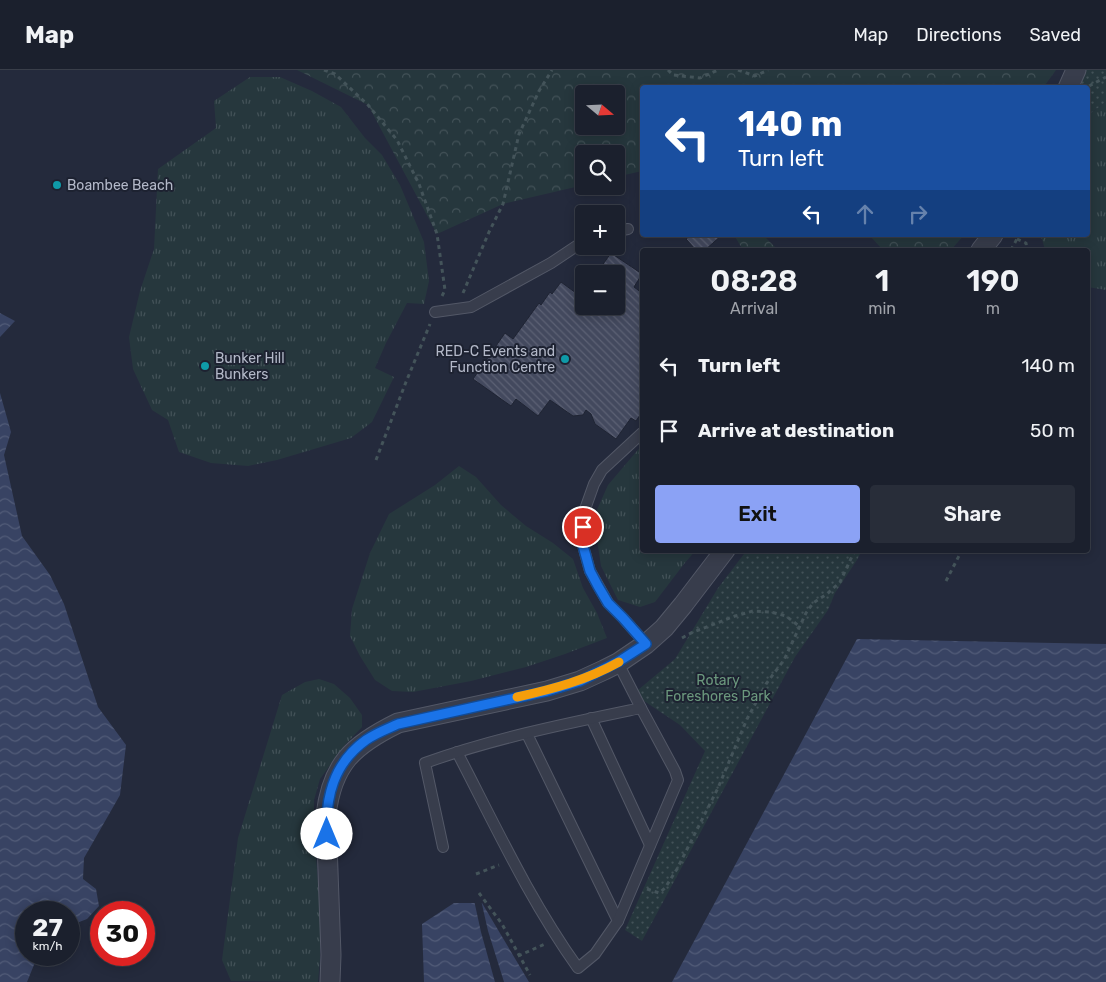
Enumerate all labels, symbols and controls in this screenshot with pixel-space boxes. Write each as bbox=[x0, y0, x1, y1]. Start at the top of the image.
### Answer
text: Map bbox=[25, 21, 74, 49]
text: Map bbox=[853, 24, 888, 46]
text: Directions bbox=[916, 24, 1002, 46]
text: Saved bbox=[1030, 24, 1081, 46]
north arrow bbox=[575, 85, 625, 135]
map controls bbox=[575, 85, 625, 315]
text: 140 m bbox=[738, 103, 843, 145]
icon: left bbox=[655, 105, 720, 170]
button: search bbox=[575, 145, 625, 195]
text: Turn left bbox=[738, 145, 824, 172]
place label: Boambee Beach bbox=[67, 177, 173, 194]
marker: Boambee Beach bbox=[51, 179, 63, 191]
icon: left bbox=[798, 200, 826, 228]
icon: ahead bbox=[851, 200, 879, 228]
icon: right bbox=[904, 200, 932, 228]
button: + bbox=[575, 205, 625, 255]
text: 08:28 bbox=[710, 263, 798, 299]
text: 1 bbox=[875, 263, 889, 299]
text: 190 bbox=[966, 263, 1020, 299]
button: − bbox=[575, 265, 625, 315]
text: Arrival bbox=[730, 299, 778, 318]
text: min bbox=[868, 299, 896, 318]
text: m bbox=[986, 299, 1000, 318]
place label: RED-C Events and Function Centre bbox=[436, 343, 555, 376]
place label: Bunker Hill Bunkers bbox=[215, 350, 285, 383]
icon: left bbox=[655, 352, 683, 380]
marker: RED-C Events and Function Centre bbox=[559, 353, 571, 365]
text: Turn left bbox=[698, 354, 780, 377]
text: 140 m bbox=[1021, 354, 1075, 377]
marker: Bunker Hill Bunkers bbox=[199, 360, 211, 372]
icon: arrive bbox=[655, 417, 683, 445]
text: Arrive at destination bbox=[698, 419, 894, 442]
text: 50 m bbox=[1030, 419, 1075, 442]
button: Exit bbox=[655, 485, 860, 543]
button: Share bbox=[870, 485, 1075, 543]
pin bbox=[562, 506, 604, 548]
icon: arrive bbox=[569, 513, 597, 541]
park label: Rotary Foreshores Park bbox=[665, 672, 772, 705]
position arrow bbox=[300, 807, 352, 859]
speed limit sign: 30 bbox=[90, 901, 155, 966]
text: 27 bbox=[32, 913, 63, 942]
text: km/h bbox=[33, 939, 62, 953]

